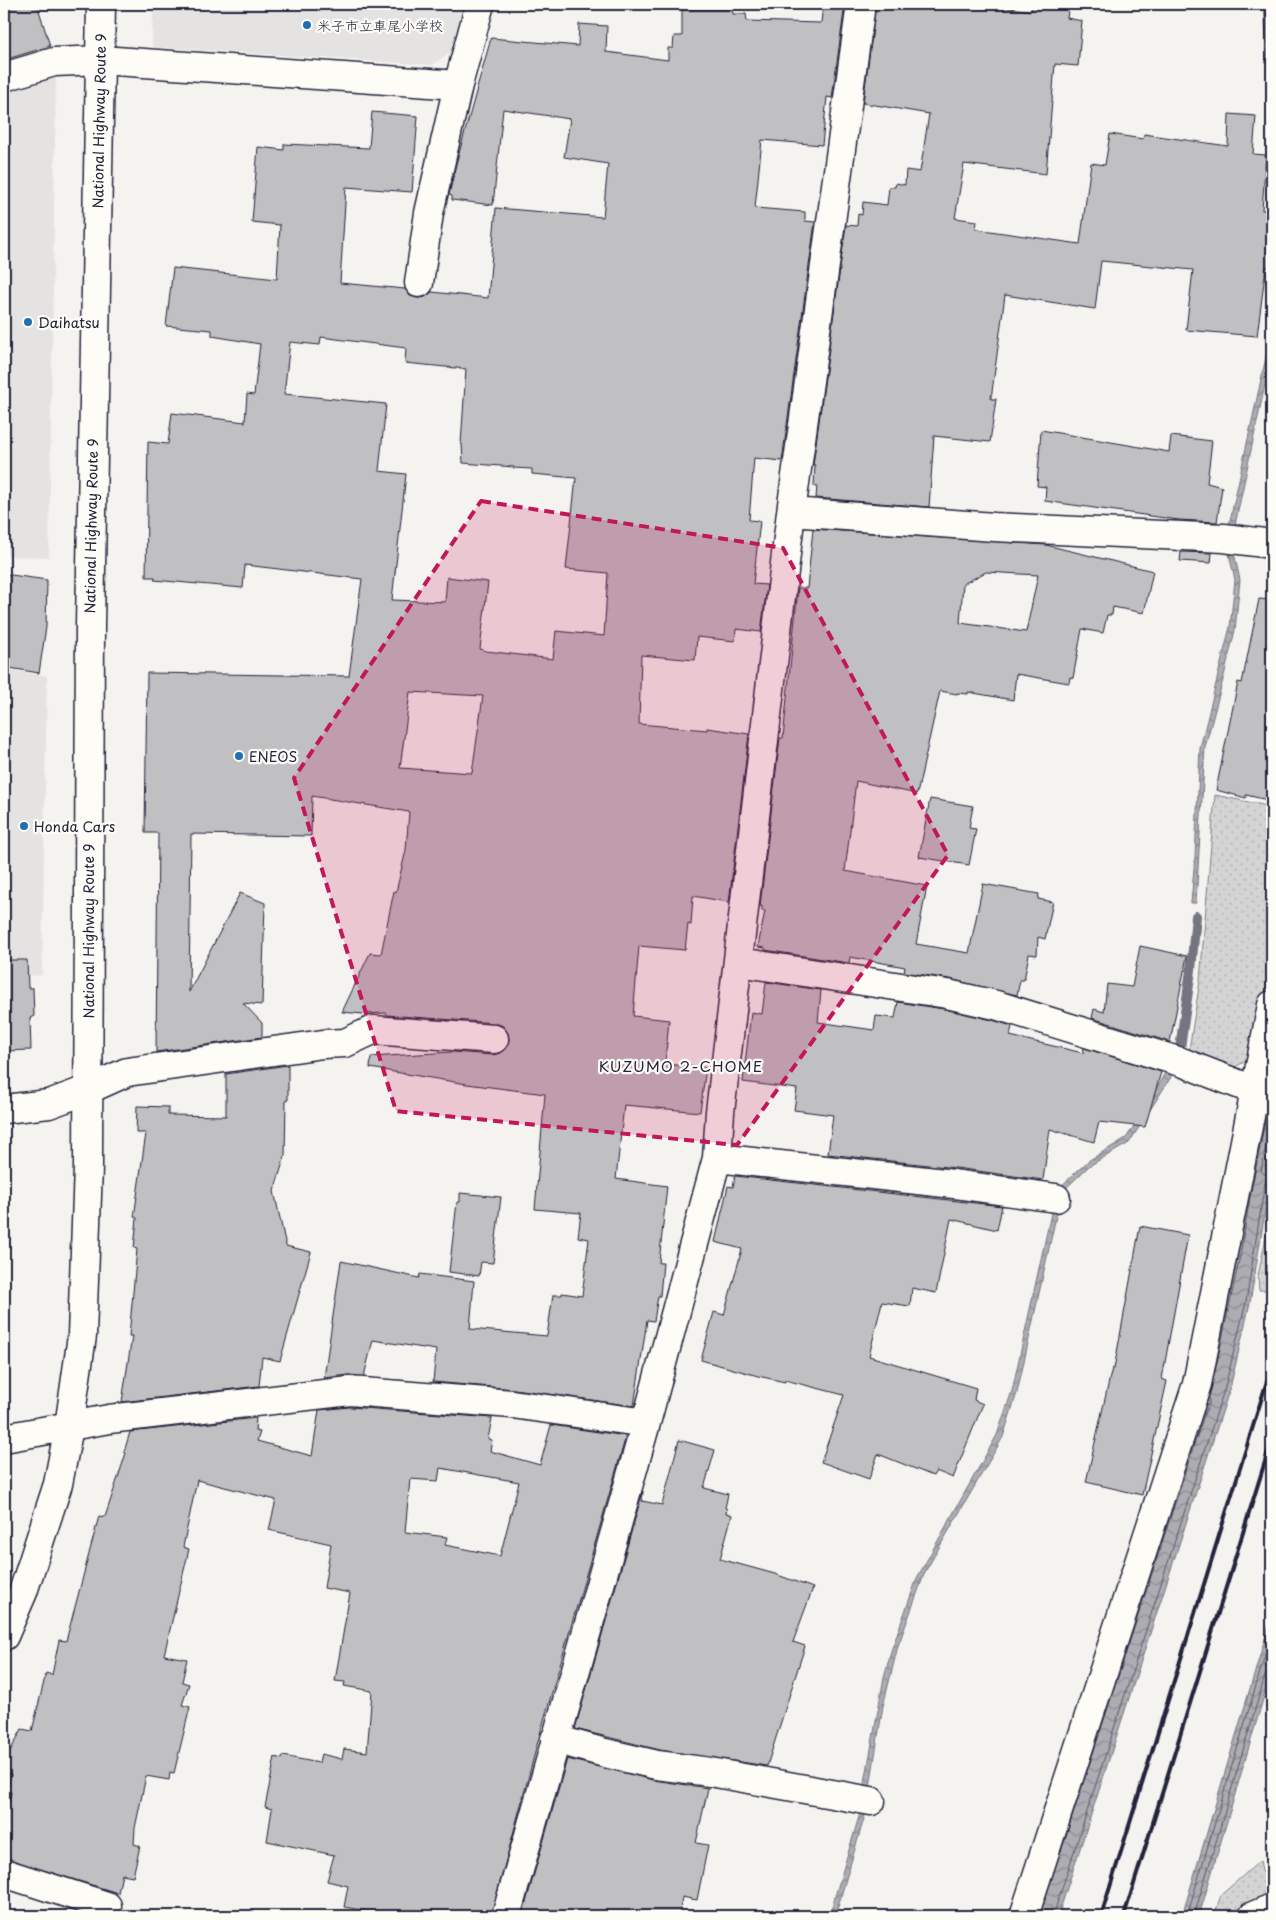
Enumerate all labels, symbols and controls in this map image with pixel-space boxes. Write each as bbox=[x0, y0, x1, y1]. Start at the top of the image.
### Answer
place label: 米子市立車尾小学校 bbox=[317, 15, 443, 36]
marker: 米子市立車尾小学校 bbox=[301, 19, 313, 31]
street label: National Highway Route 9 bbox=[87, 33, 111, 209]
place label: Daihatsu bbox=[38, 312, 100, 333]
marker: Daihatsu bbox=[22, 316, 34, 328]
street label: National Highway Route 9 bbox=[79, 438, 103, 614]
place label: ENEOS bbox=[249, 746, 297, 767]
marker: ENEOS bbox=[233, 750, 245, 762]
place label: Honda Cars bbox=[34, 816, 115, 837]
marker: Honda Cars bbox=[18, 820, 30, 832]
street label: National Highway Route 9 bbox=[78, 844, 99, 1018]
district label: KUZUMO 2-CHOME bbox=[599, 1054, 763, 1077]

